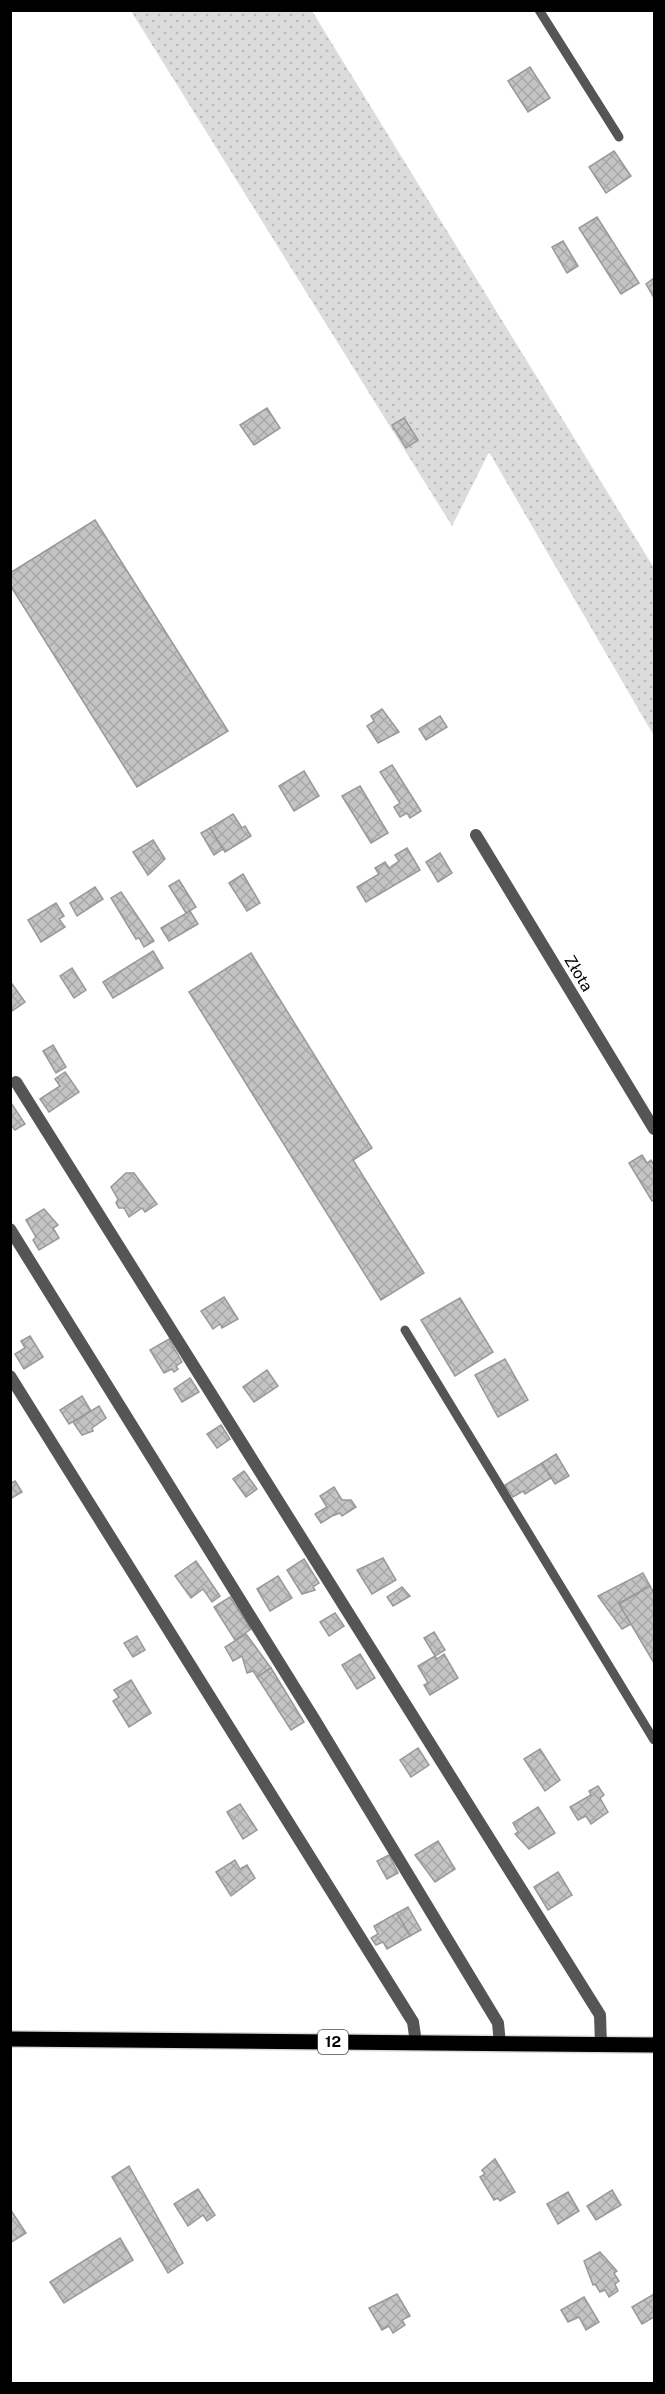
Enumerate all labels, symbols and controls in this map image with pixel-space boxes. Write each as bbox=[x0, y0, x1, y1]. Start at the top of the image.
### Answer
street label: Złota bbox=[560, 952, 597, 995]
road number: 12 bbox=[318, 2030, 348, 2054]

